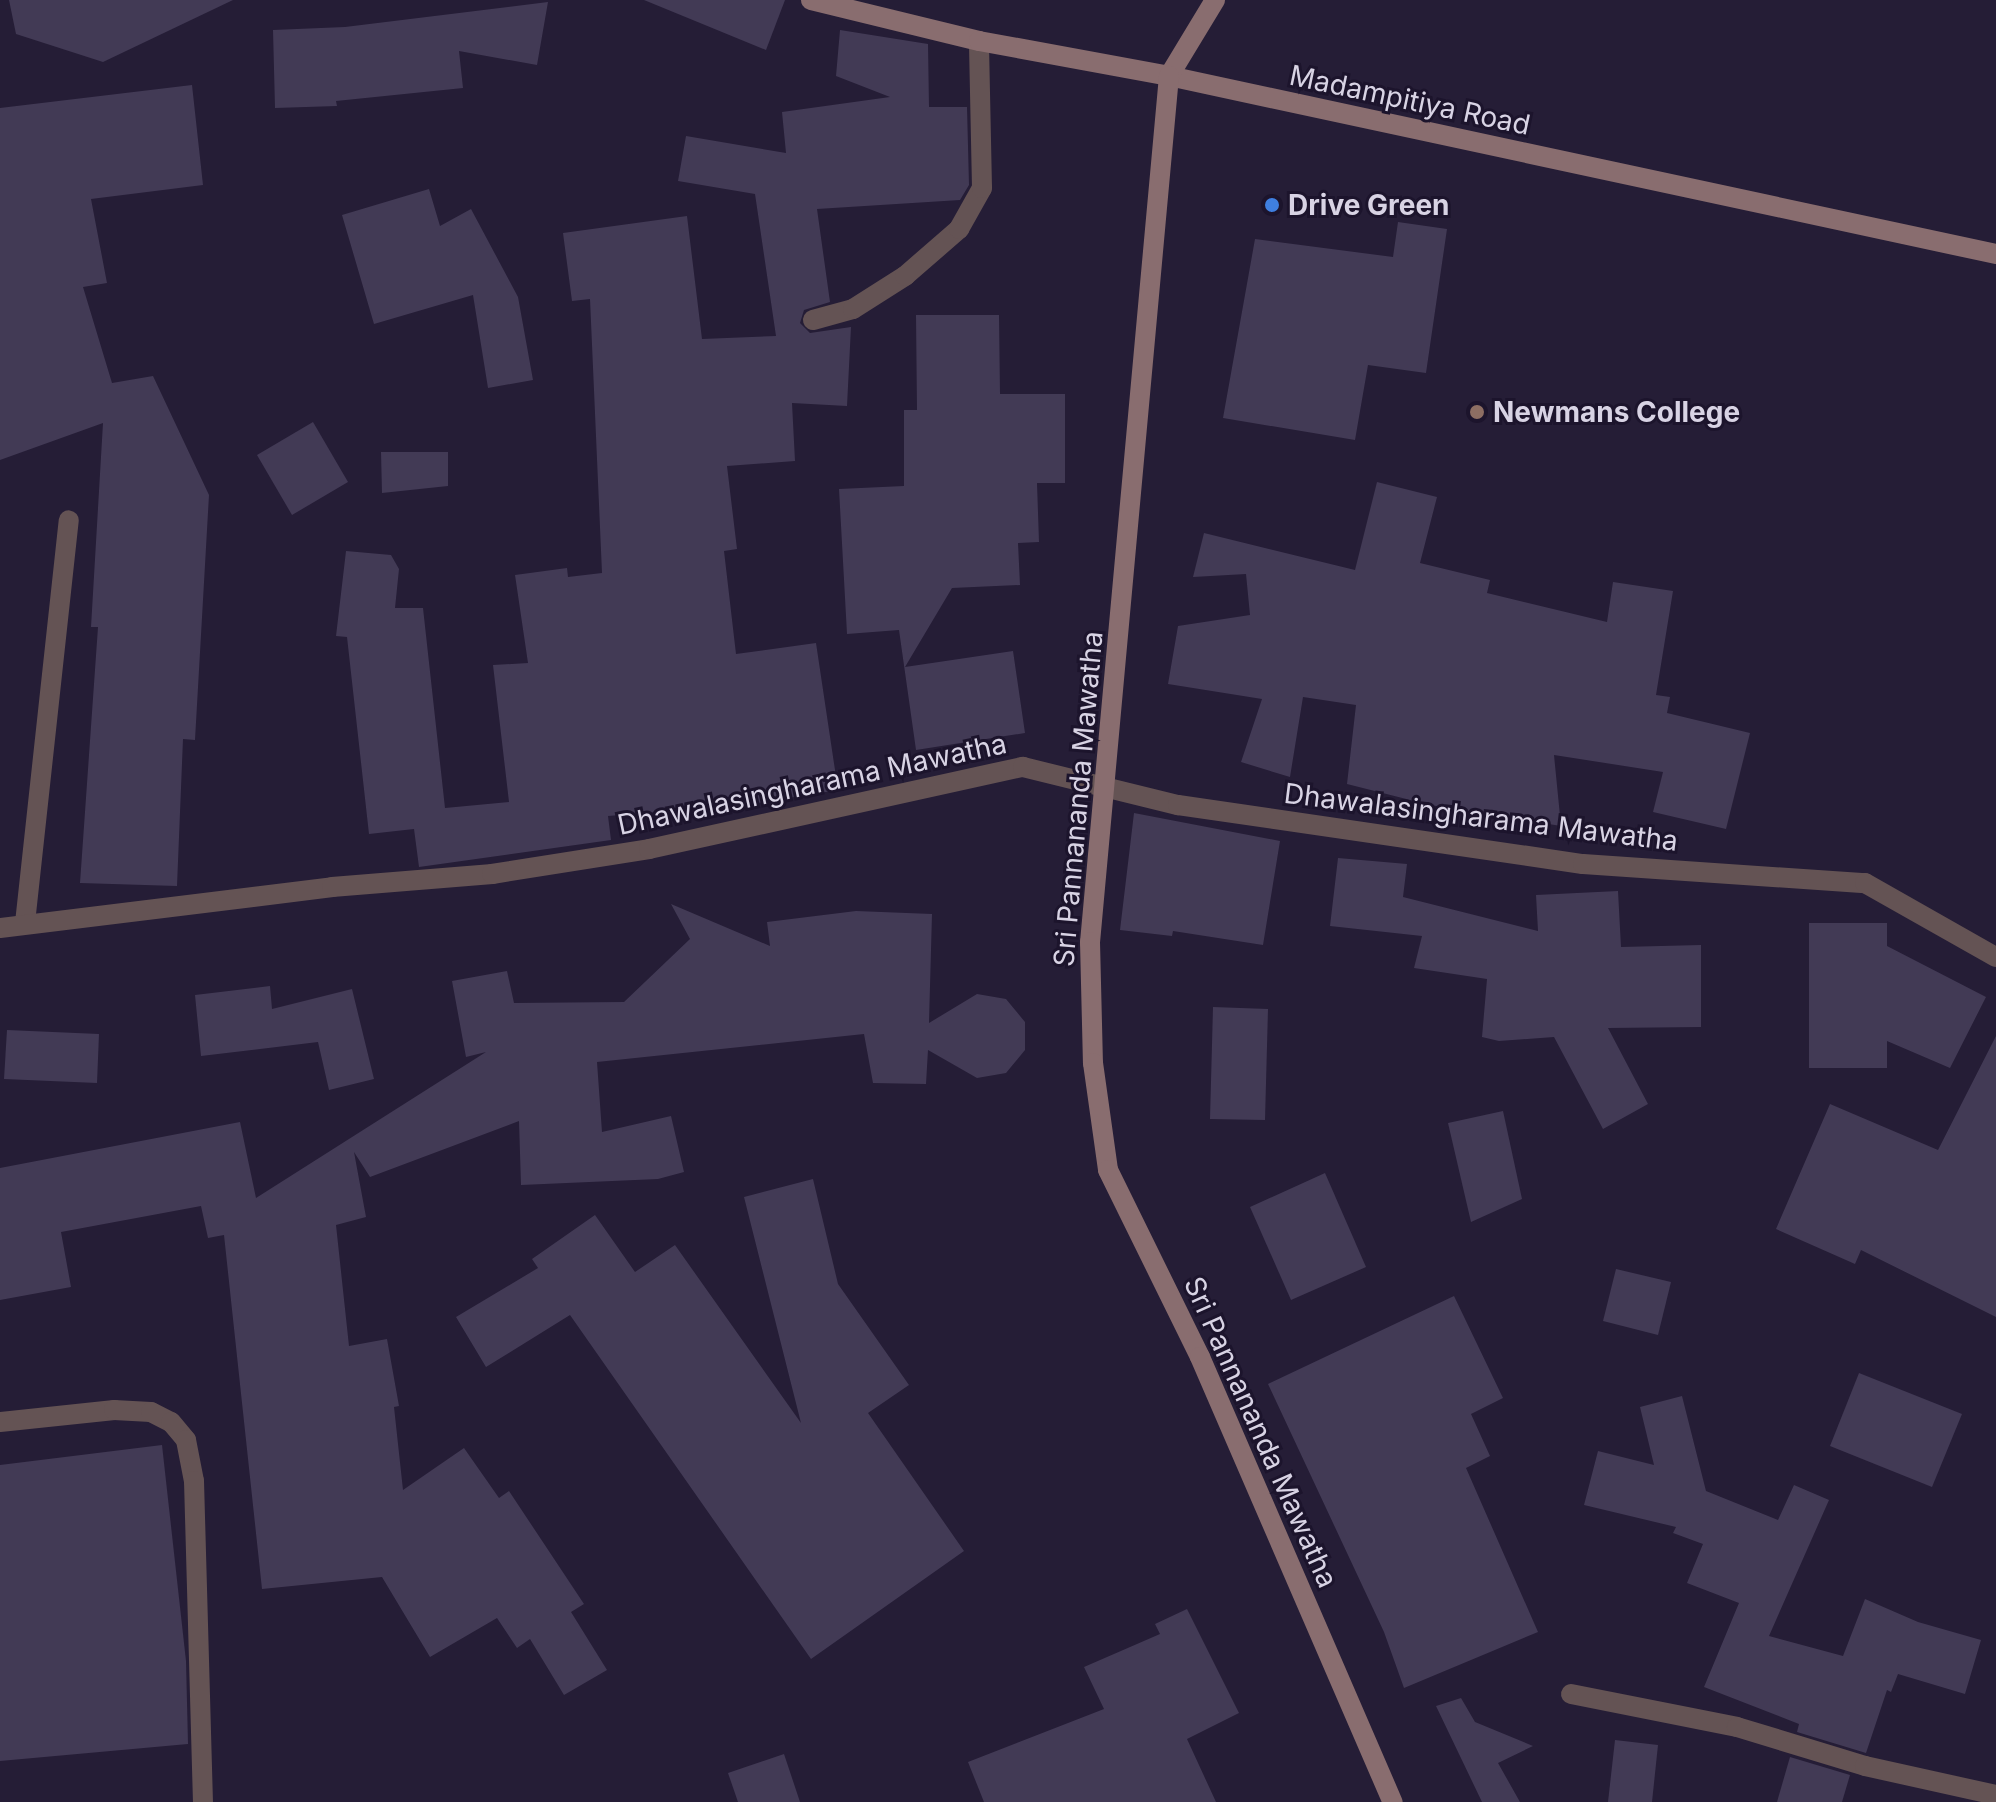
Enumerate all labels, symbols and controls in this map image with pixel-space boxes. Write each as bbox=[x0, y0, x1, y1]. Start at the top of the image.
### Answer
street label: Madampitiya Road bbox=[1287, 58, 1533, 142]
place label: Drive Green bbox=[1288, 188, 1450, 222]
marker: Drive Green bbox=[1263, 196, 1281, 214]
place label: Newmans College bbox=[1493, 395, 1740, 429]
marker: Newmans College bbox=[1468, 403, 1486, 421]
street label: Sri Pannananda Mawatha bbox=[1047, 630, 1109, 968]
street label: Dhawalasingharama Mawatha bbox=[615, 726, 1009, 842]
street label: Dhawalasingharama Mawatha bbox=[1282, 776, 1680, 858]
street label: Sri Pannananda Mawatha bbox=[1177, 1271, 1345, 1593]

